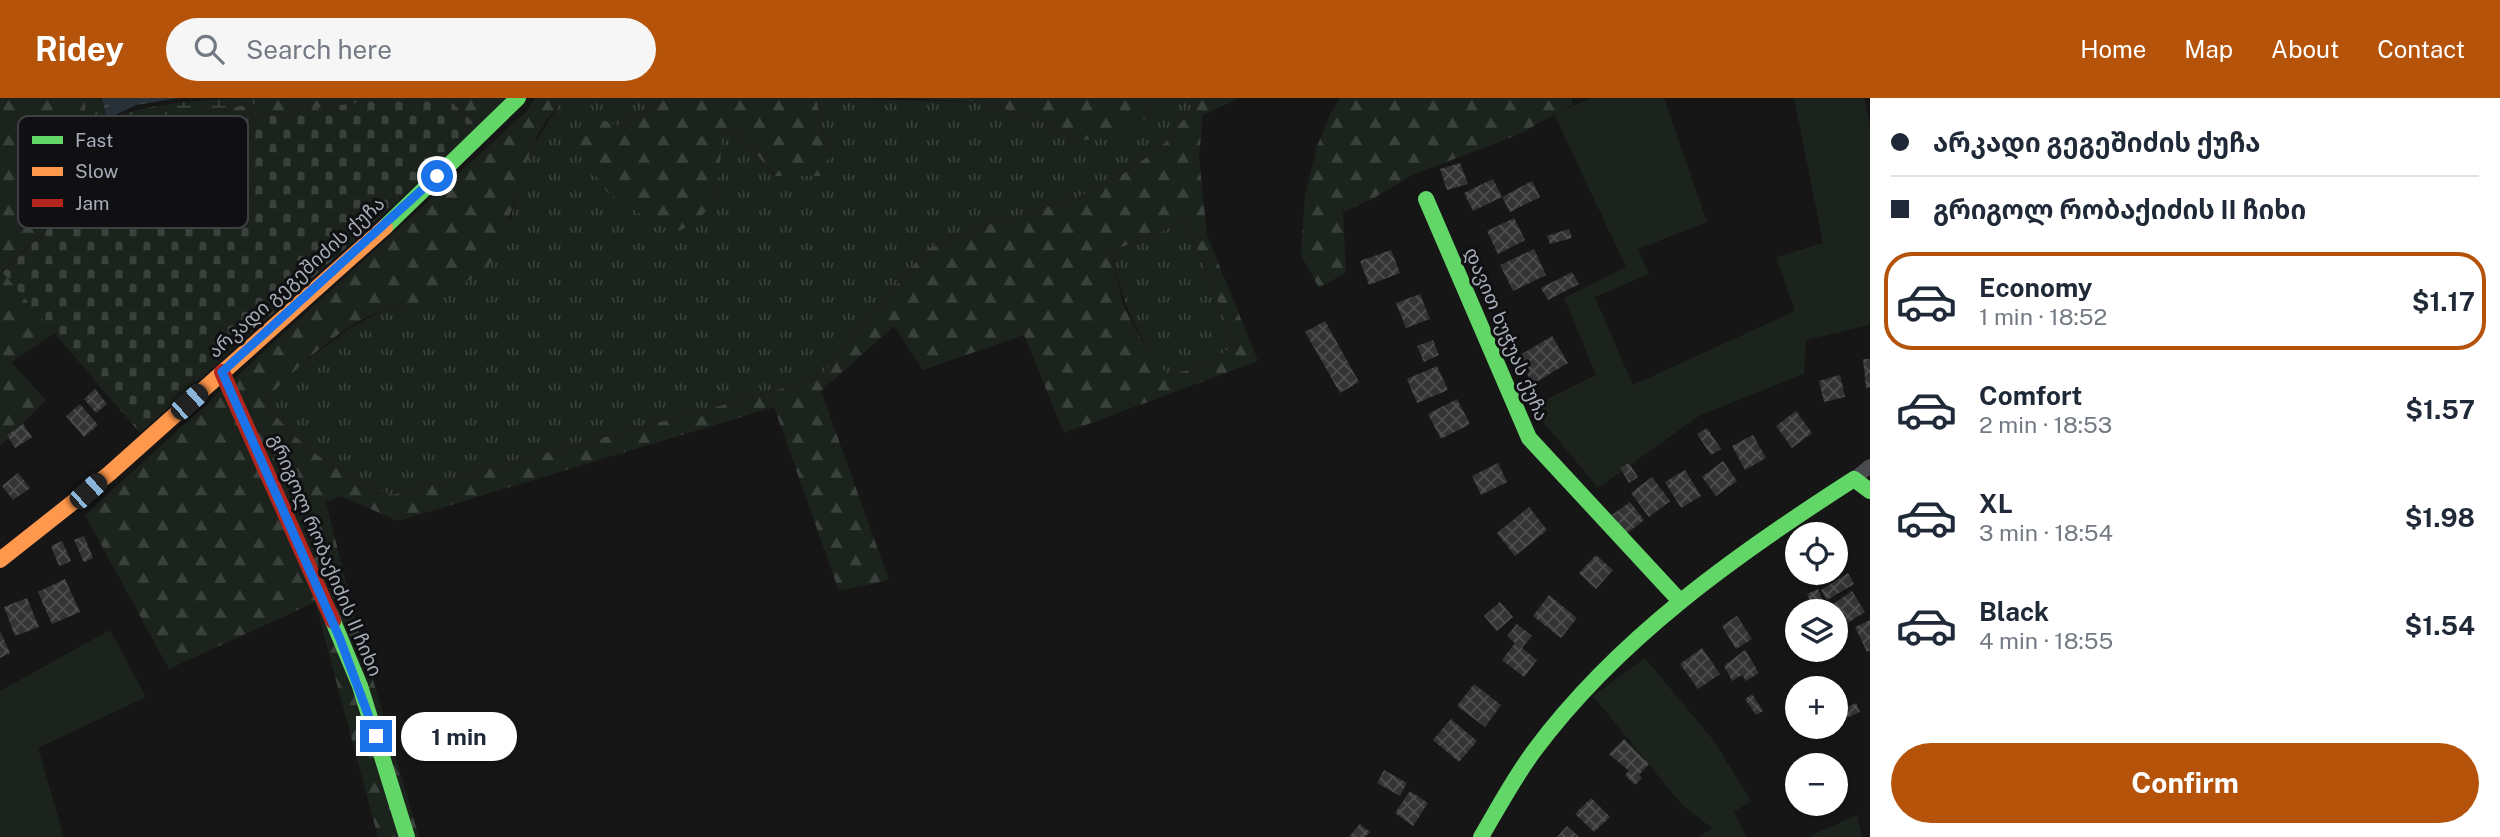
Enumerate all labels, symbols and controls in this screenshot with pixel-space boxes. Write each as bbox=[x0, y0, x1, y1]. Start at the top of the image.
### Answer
search box bbox=[166, 18, 656, 81]
text: Ridey bbox=[35, 30, 124, 68]
icon: search bbox=[190, 30, 228, 68]
text: Search here bbox=[246, 34, 392, 65]
text: Home bbox=[2080, 35, 2146, 63]
text: Map bbox=[2184, 35, 2233, 63]
text: About bbox=[2271, 35, 2339, 63]
text: Contact bbox=[2377, 35, 2465, 63]
legend bbox=[18, 116, 248, 228]
text: არკადი გეგეშიძის ქუჩა bbox=[1933, 127, 2261, 158]
text: Fast bbox=[75, 129, 113, 151]
text: Slow bbox=[75, 160, 119, 182]
route start bbox=[421, 160, 453, 192]
text: Jam bbox=[75, 192, 109, 214]
street label: არკადი გეგეშიძის ქუჩა bbox=[203, 192, 390, 364]
text: გრიგოლ რობაქიძის II ჩიხი bbox=[1933, 194, 2306, 225]
street label: დავით ხუჭუას ქუჩა bbox=[1459, 244, 1553, 425]
icon: car bbox=[1895, 270, 1958, 333]
text: Economy bbox=[1979, 272, 2092, 303]
text: $1.17 bbox=[2412, 286, 2475, 317]
text: 1 min · 18:52 bbox=[1979, 303, 2107, 330]
icon: car bbox=[1895, 378, 1958, 441]
car bbox=[167, 380, 212, 424]
text: Comfort bbox=[1979, 380, 2082, 411]
text: $1.57 bbox=[2405, 394, 2475, 425]
text: 2 min · 18:53 bbox=[1979, 411, 2112, 438]
street label: გრიგოლ რობაქიძის II ჩიხი bbox=[263, 431, 387, 680]
car bbox=[66, 469, 111, 513]
icon: car bbox=[1895, 486, 1958, 549]
text: XL bbox=[1979, 488, 2013, 519]
text: $1.98 bbox=[2405, 502, 2475, 533]
text: 3 min · 18:54 bbox=[1979, 519, 2113, 546]
map controls bbox=[1785, 522, 1848, 816]
button: locate bbox=[1785, 522, 1848, 585]
icon: car bbox=[1895, 594, 1958, 657]
text: Black bbox=[1979, 596, 2049, 627]
button: layers bbox=[1785, 599, 1848, 662]
text: $1.54 bbox=[2405, 610, 2475, 641]
text: 4 min · 18:55 bbox=[1979, 627, 2113, 654]
button: + bbox=[1785, 676, 1848, 739]
callout: 1 min bbox=[400, 712, 516, 760]
route end bbox=[360, 720, 392, 752]
text: 1 min bbox=[431, 723, 487, 750]
button: Confirm bbox=[1891, 743, 2479, 823]
button: − bbox=[1785, 753, 1848, 816]

